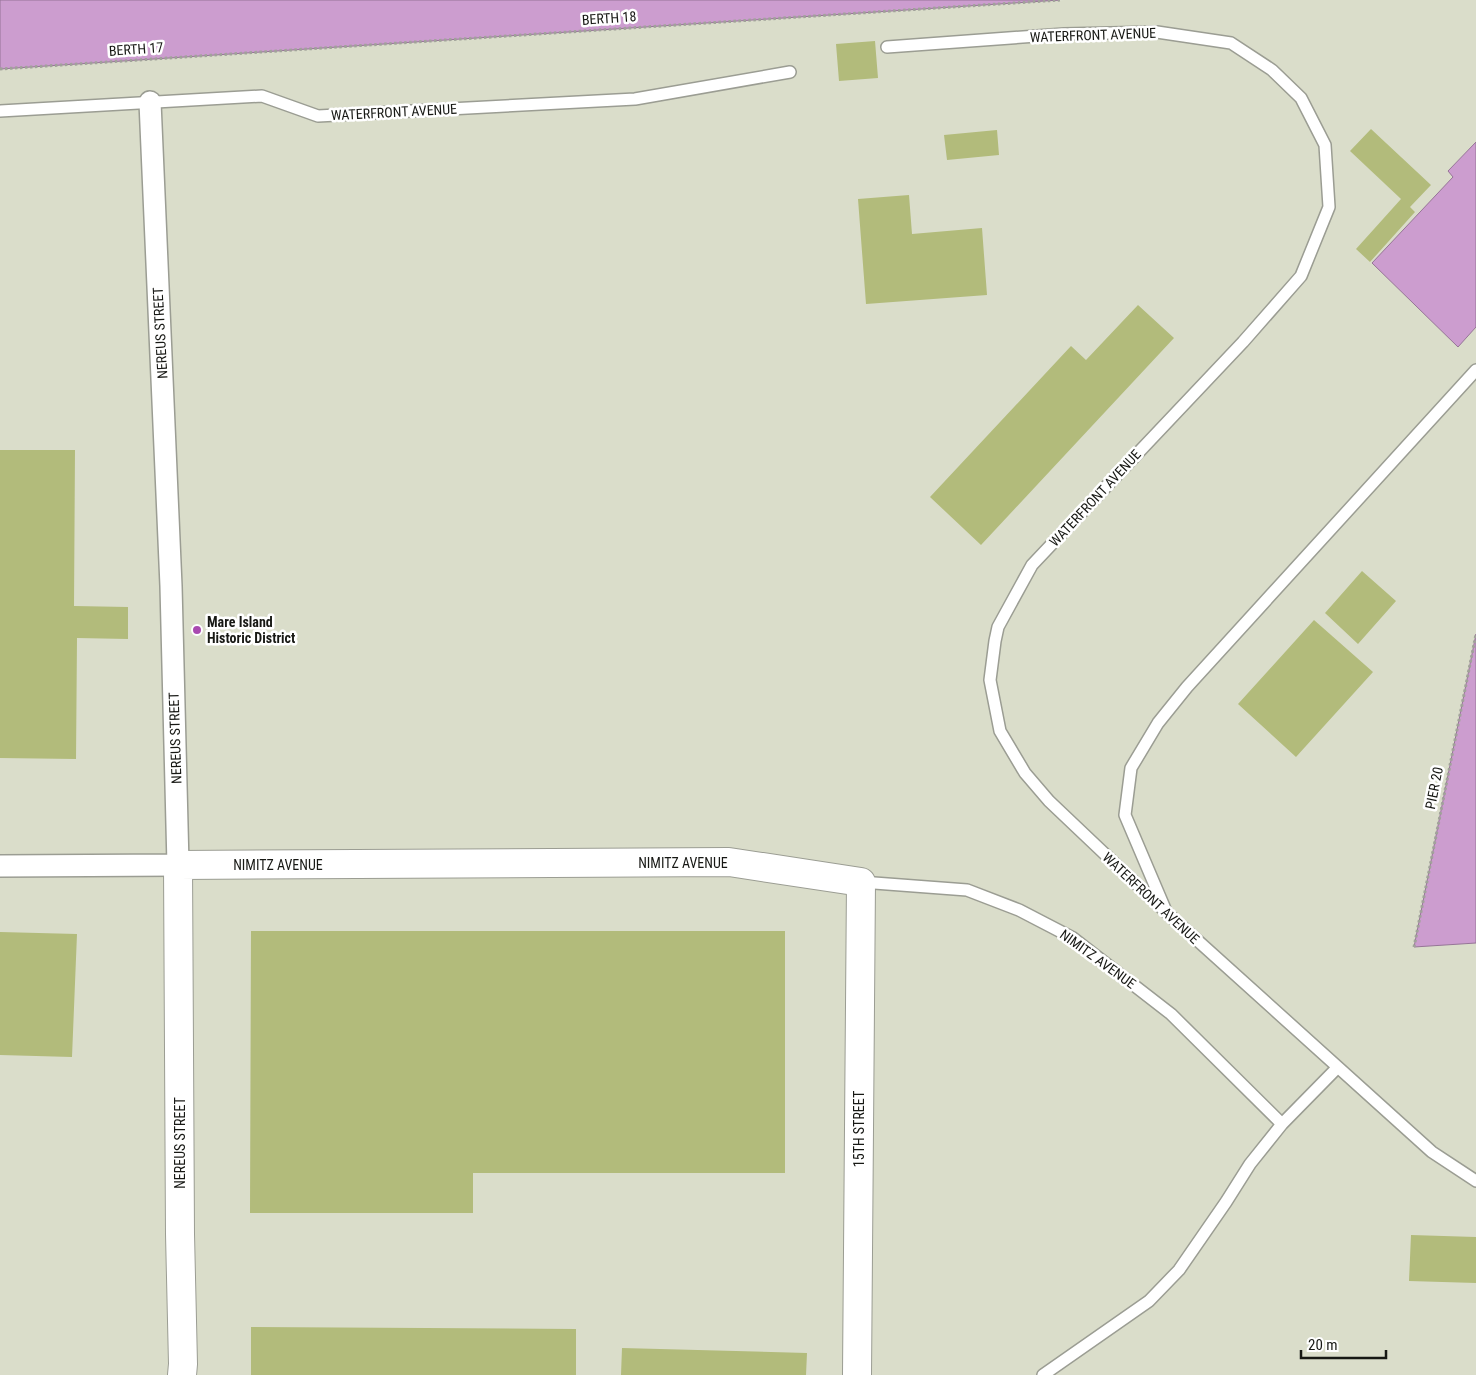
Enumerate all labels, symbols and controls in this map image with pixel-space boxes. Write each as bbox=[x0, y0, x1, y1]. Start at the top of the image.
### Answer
street label: BERTH 18 bbox=[581, 8, 637, 28]
street label: WATERFRONT AVENUE bbox=[1030, 25, 1156, 45]
street label: BERTH 17 bbox=[108, 39, 164, 59]
street label: WATERFRONT AVENUE bbox=[331, 101, 458, 123]
street label: NEREUS STREET bbox=[150, 287, 170, 379]
street label: WATERFRONT AVENUE bbox=[1046, 446, 1144, 550]
place label: Mare Island Historic District bbox=[207, 614, 295, 646]
marker: Mare Island Historic District bbox=[191, 624, 203, 636]
street label: NEREUS STREET bbox=[165, 692, 185, 784]
street label: PIER 20 bbox=[1422, 765, 1446, 810]
street label: WATERFRONT AVENUE bbox=[1099, 849, 1203, 947]
street label: NIMITZ AVENUE bbox=[638, 855, 728, 871]
street label: NIMITZ AVENUE bbox=[233, 857, 323, 873]
street label: NIMITZ AVENUE bbox=[1057, 926, 1139, 992]
street label: 15TH STREET bbox=[851, 1091, 867, 1167]
street label: NEREUS STREET bbox=[172, 1097, 188, 1189]
scale bar bbox=[1301, 1328, 1386, 1360]
text: 20 m bbox=[1308, 1336, 1338, 1354]

